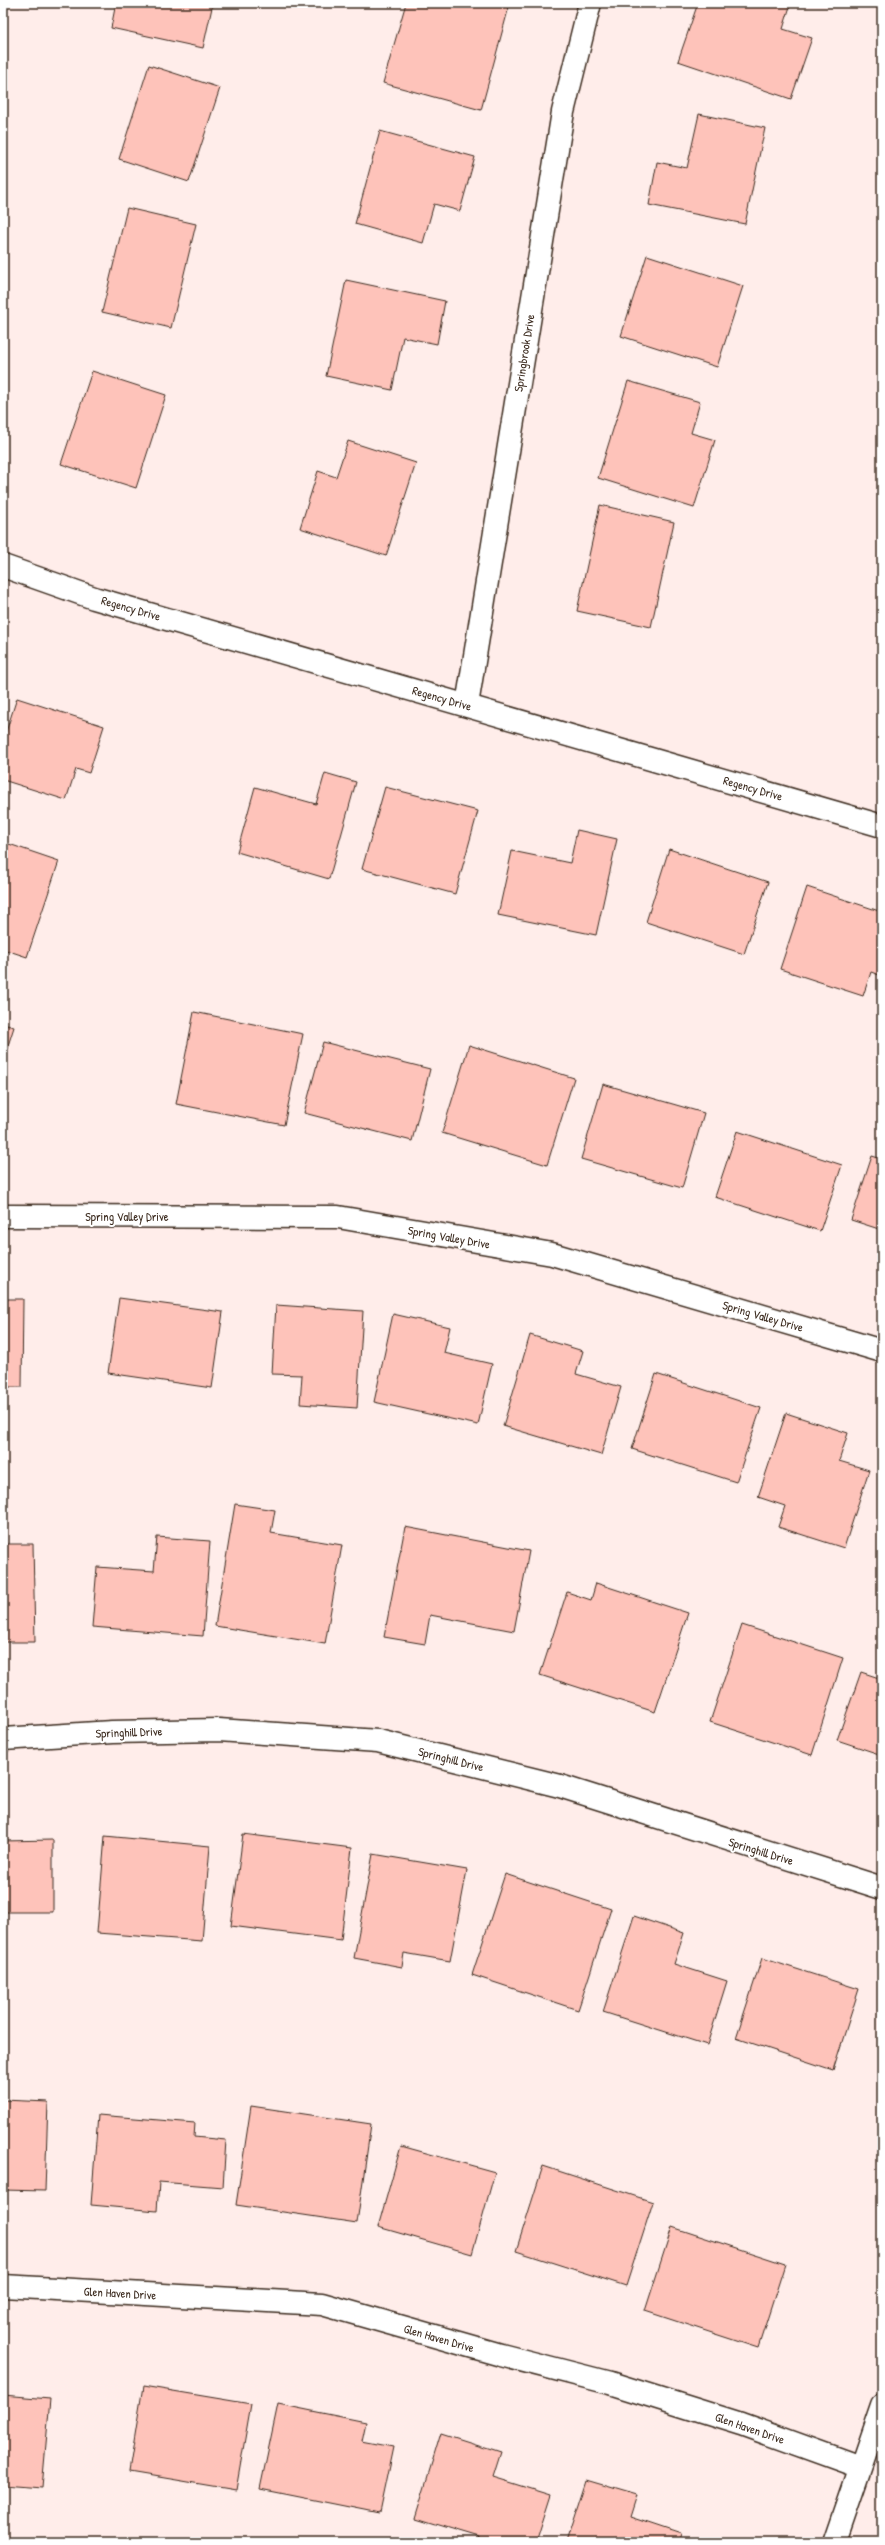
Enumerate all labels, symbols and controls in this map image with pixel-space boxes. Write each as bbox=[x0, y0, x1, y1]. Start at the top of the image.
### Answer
street label: Springbrook Drive bbox=[509, 313, 539, 393]
street label: Regency Drive bbox=[99, 591, 163, 625]
street label: Regency Drive bbox=[410, 681, 474, 715]
street label: Regency Drive bbox=[721, 771, 785, 805]
street label: Spring Valley Drive bbox=[85, 1208, 169, 1225]
street label: Spring Valley Drive bbox=[407, 1221, 492, 1253]
street label: Spring Valley Drive bbox=[721, 1296, 806, 1336]
street label: Springhill Drive bbox=[95, 1722, 163, 1742]
street label: Springhill Drive bbox=[416, 1743, 486, 1775]
street label: Springhill Drive bbox=[726, 1833, 796, 1869]
street label: Glen Haven Drive bbox=[83, 2283, 157, 2303]
street label: Glen Haven Drive bbox=[402, 2320, 476, 2356]
street label: Glen Haven Drive bbox=[713, 2408, 787, 2448]

